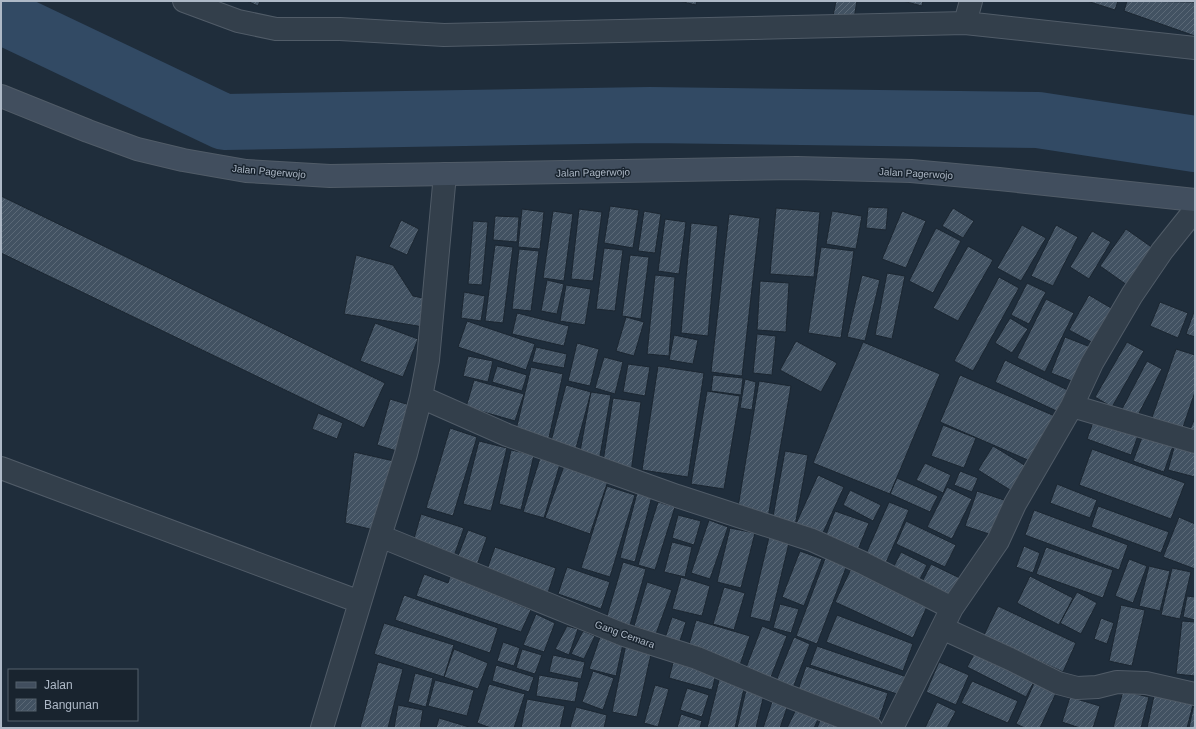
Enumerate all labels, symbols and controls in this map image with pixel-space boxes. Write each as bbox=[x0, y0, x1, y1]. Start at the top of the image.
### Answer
street label: Jalan Pagerwojo bbox=[232, 163, 307, 180]
street label: Jalan Pagerwojo bbox=[556, 166, 631, 179]
street label: Jalan Pagerwojo bbox=[879, 166, 954, 181]
street label: Gang Cemara bbox=[593, 619, 657, 651]
legend bbox=[8, 669, 138, 721]
text: Jalan bbox=[44, 678, 73, 692]
text: Bangunan bbox=[44, 698, 99, 712]

